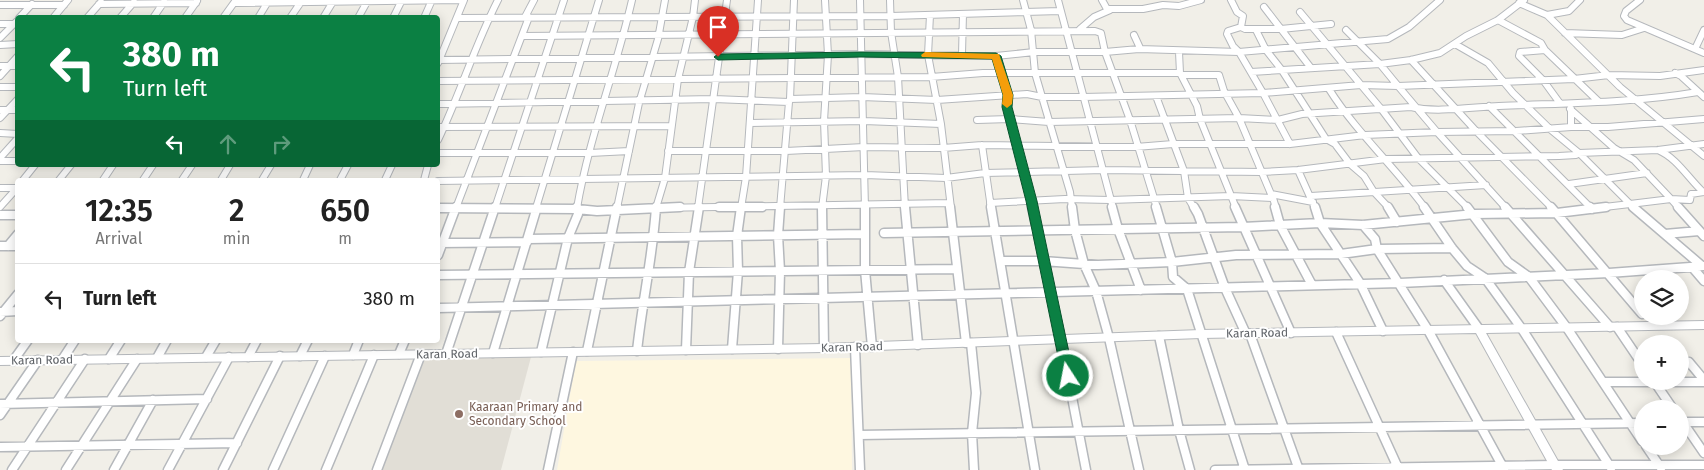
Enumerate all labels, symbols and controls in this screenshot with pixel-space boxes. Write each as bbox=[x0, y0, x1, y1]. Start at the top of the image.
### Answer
pin bbox=[697, 6, 739, 57]
icon: arrive bbox=[704, 13, 732, 41]
text: 380 m bbox=[123, 33, 220, 75]
icon: left bbox=[40, 35, 105, 100]
text: Turn left bbox=[123, 75, 207, 102]
icon: left bbox=[161, 130, 189, 158]
icon: ahead bbox=[214, 130, 242, 158]
icon: right bbox=[267, 130, 295, 158]
text: 12:35 bbox=[85, 193, 153, 229]
text: 2 bbox=[229, 193, 244, 229]
text: 650 bbox=[320, 193, 370, 229]
text: Arrival bbox=[95, 229, 142, 248]
text: min bbox=[223, 229, 250, 248]
text: m bbox=[338, 229, 352, 248]
map controls bbox=[1634, 270, 1689, 455]
button: layers bbox=[1634, 270, 1689, 325]
icon: left bbox=[40, 285, 68, 313]
text: Turn left bbox=[83, 287, 157, 310]
text: 380 m bbox=[363, 287, 415, 310]
street label: Karan Road bbox=[1226, 325, 1288, 341]
button: + bbox=[1634, 335, 1689, 390]
street label: Karan Road bbox=[821, 339, 883, 355]
street label: Karan Road bbox=[416, 346, 478, 362]
position arrow bbox=[1041, 349, 1093, 401]
street label: Karan Road bbox=[11, 352, 73, 368]
place label: Kaaraan Primary and Secondary School bbox=[469, 400, 582, 428]
button: − bbox=[1634, 400, 1689, 455]
marker: Kaaraan Primary and Secondary School bbox=[453, 408, 465, 420]

